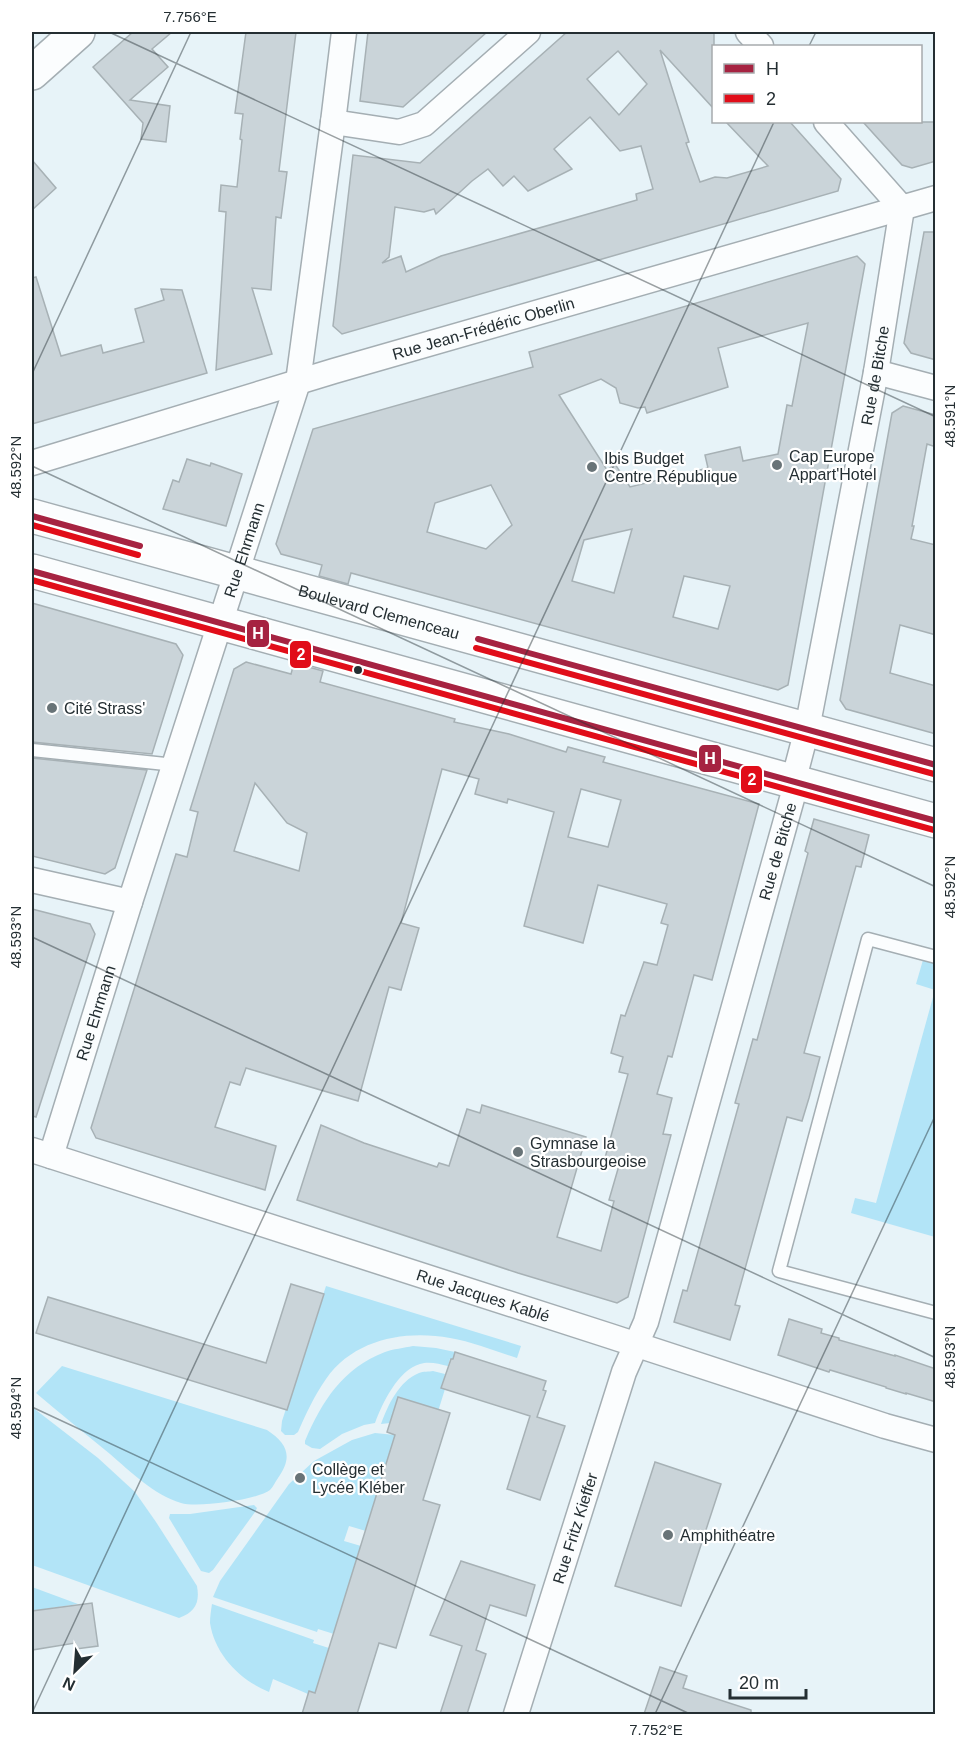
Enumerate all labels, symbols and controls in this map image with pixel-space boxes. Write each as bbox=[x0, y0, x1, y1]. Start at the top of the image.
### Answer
text: 7.756°E bbox=[163, 8, 217, 25]
legend bbox=[712, 45, 922, 123]
text: H bbox=[766, 59, 779, 79]
text: 2 bbox=[766, 89, 776, 109]
street label: Rue Jean-Frédéric Oberlin bbox=[390, 294, 576, 363]
street label: Rue de Bitche bbox=[858, 325, 892, 427]
text: 48.591°N bbox=[941, 385, 958, 447]
text: 48.592°N bbox=[7, 436, 24, 498]
place label: Cap Europe Appart'Hotel bbox=[789, 448, 877, 483]
place label: Ibis Budget Centre République bbox=[604, 450, 738, 485]
marker: Cap Europe Appart'Hotel bbox=[770, 458, 784, 472]
marker: Ibis Budget Centre République bbox=[585, 460, 599, 474]
street label: Rue Ehrmann bbox=[221, 500, 267, 600]
street label: Boulevard Clemenceau bbox=[296, 582, 461, 642]
line badge: H bbox=[246, 619, 270, 648]
text: H bbox=[252, 625, 264, 642]
line badge: 2 bbox=[289, 640, 312, 669]
text: 2 bbox=[297, 646, 306, 663]
unlabelled marker bbox=[352, 664, 364, 676]
place label: Cité Strass' bbox=[64, 700, 145, 717]
marker: Cité Strass' bbox=[45, 701, 59, 715]
line badge: H bbox=[698, 744, 722, 773]
text: H bbox=[704, 750, 716, 767]
line badge: 2 bbox=[740, 765, 763, 794]
text: 2 bbox=[748, 771, 757, 788]
street label: Rue de Bitche bbox=[756, 801, 800, 902]
text: 48.592°N bbox=[941, 856, 958, 918]
text: 48.593°N bbox=[7, 906, 24, 968]
street label: Rue Ehrmann bbox=[73, 963, 119, 1063]
place label: Gymnase la Strasbourgeoise bbox=[530, 1135, 647, 1170]
marker: Gymnase la Strasbourgeoise bbox=[511, 1145, 525, 1159]
street label: Rue Jacques Kablé bbox=[414, 1266, 552, 1325]
text: 48.593°N bbox=[941, 1326, 958, 1388]
text: 48.594°N bbox=[7, 1377, 24, 1439]
place label: Collège et Lycée Kléber bbox=[312, 1461, 405, 1496]
street label: Rue Fritz Kieffer bbox=[550, 1470, 601, 1586]
marker: Collège et Lycée Kléber bbox=[293, 1471, 307, 1485]
place label: Amphithéatre bbox=[680, 1527, 775, 1544]
marker: Amphithéatre bbox=[661, 1528, 675, 1542]
north arrow bbox=[45, 1641, 105, 1701]
scale bar bbox=[730, 1662, 806, 1700]
text: 20 m bbox=[739, 1673, 779, 1693]
text: N bbox=[60, 1674, 78, 1694]
text: 7.752°E bbox=[629, 1721, 683, 1738]

